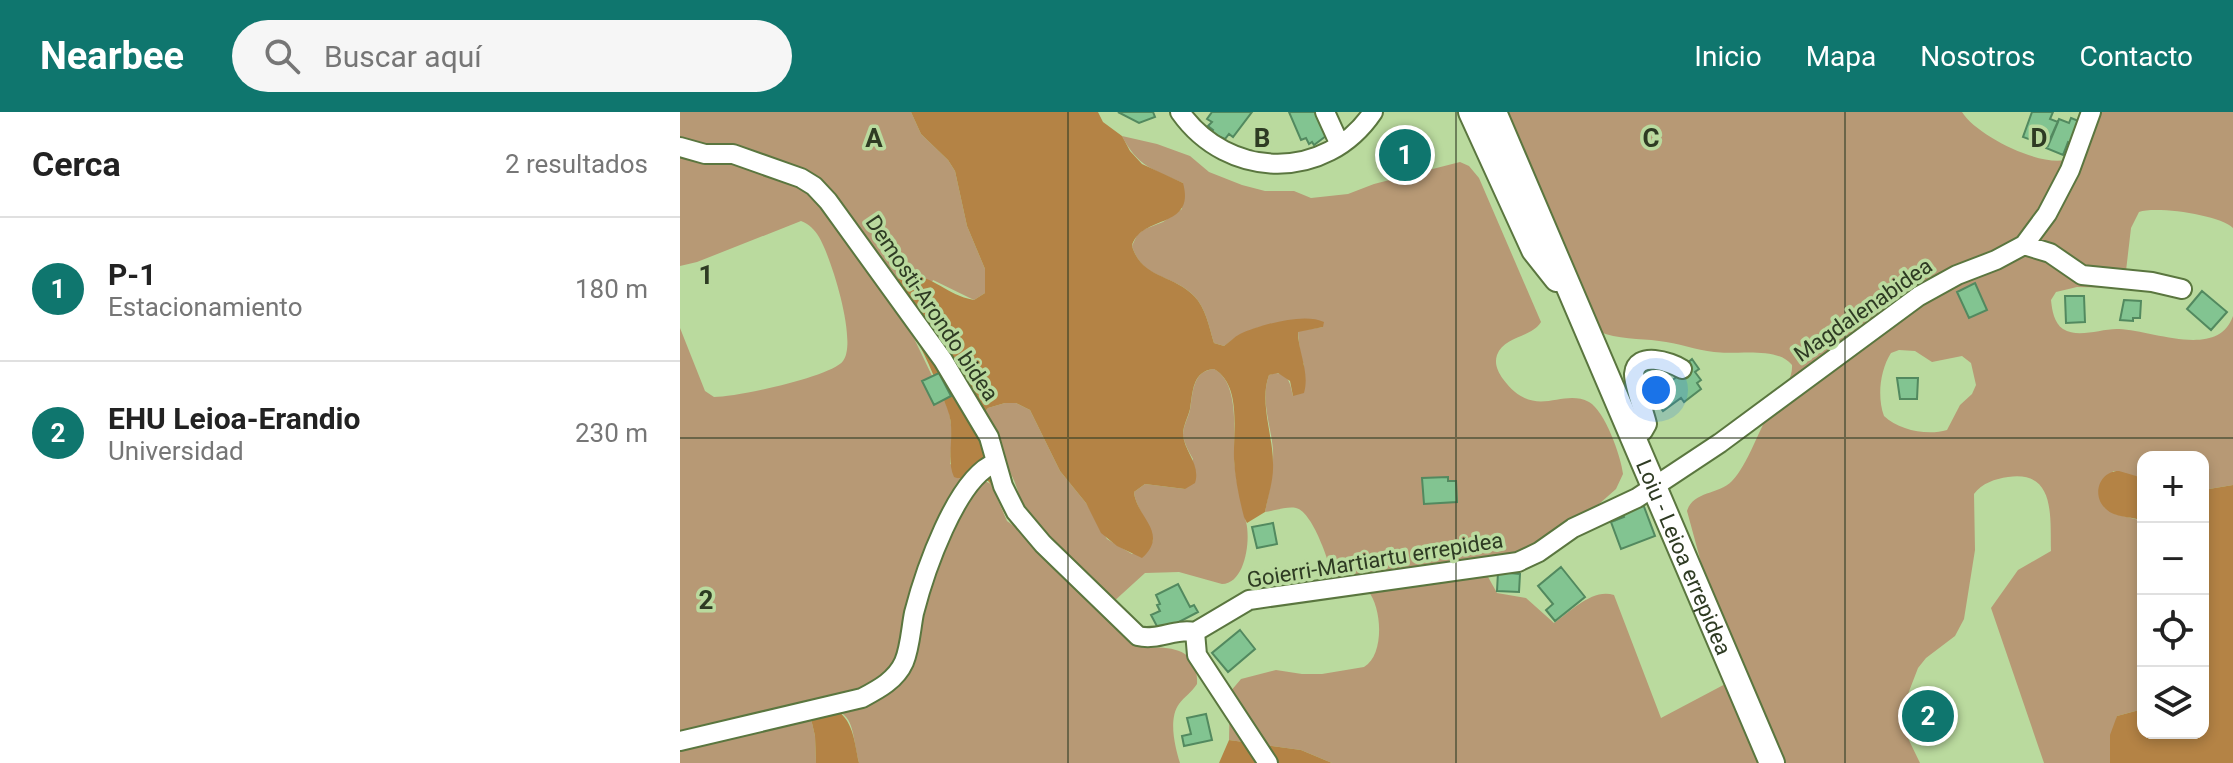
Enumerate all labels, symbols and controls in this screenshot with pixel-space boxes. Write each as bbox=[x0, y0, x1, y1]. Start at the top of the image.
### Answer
search box bbox=[232, 20, 792, 92]
text: Nearbee bbox=[40, 34, 184, 78]
icon: search bbox=[260, 34, 304, 78]
text: Buscar aquí bbox=[324, 39, 482, 74]
text: Inicio bbox=[1694, 40, 1762, 73]
text: Mapa bbox=[1806, 40, 1876, 73]
text: Nosotros bbox=[1920, 40, 2035, 73]
text: Contacto bbox=[2079, 40, 2193, 73]
text: A bbox=[865, 123, 883, 153]
text: B bbox=[1254, 123, 1270, 153]
text: C bbox=[1642, 123, 1660, 153]
text: D bbox=[2031, 123, 2047, 153]
pin: 1 bbox=[1379, 125, 1431, 185]
text: Cerca bbox=[32, 144, 121, 184]
text: 2 resultados bbox=[505, 149, 648, 179]
street label: Demosti-Arondo bidea bbox=[861, 210, 1003, 406]
street label: Magdalenabidea bbox=[1789, 253, 1937, 367]
text: P-1 bbox=[108, 257, 156, 292]
text: 1 bbox=[699, 260, 713, 290]
text: 1 bbox=[51, 274, 65, 304]
text: 180 m bbox=[575, 274, 648, 304]
text: Estacionamiento bbox=[108, 292, 302, 322]
your location bbox=[1636, 370, 1676, 410]
text: EHU Leioa-Erandio bbox=[108, 401, 360, 436]
text: 2 bbox=[51, 418, 65, 448]
text: 230 m bbox=[575, 418, 648, 448]
text: Universidad bbox=[108, 436, 244, 466]
map controls bbox=[2137, 451, 2209, 739]
button: + bbox=[2137, 451, 2209, 523]
street label: Loiu - Leioa errepidea bbox=[1631, 456, 1737, 658]
button: − bbox=[2137, 523, 2209, 595]
street label: Goierri-Martiartu errepidea bbox=[1245, 527, 1505, 593]
text: 2 bbox=[699, 585, 713, 615]
button: locate bbox=[2137, 595, 2209, 667]
button: layers bbox=[2137, 667, 2209, 739]
pin: 2 bbox=[1902, 686, 1954, 746]

